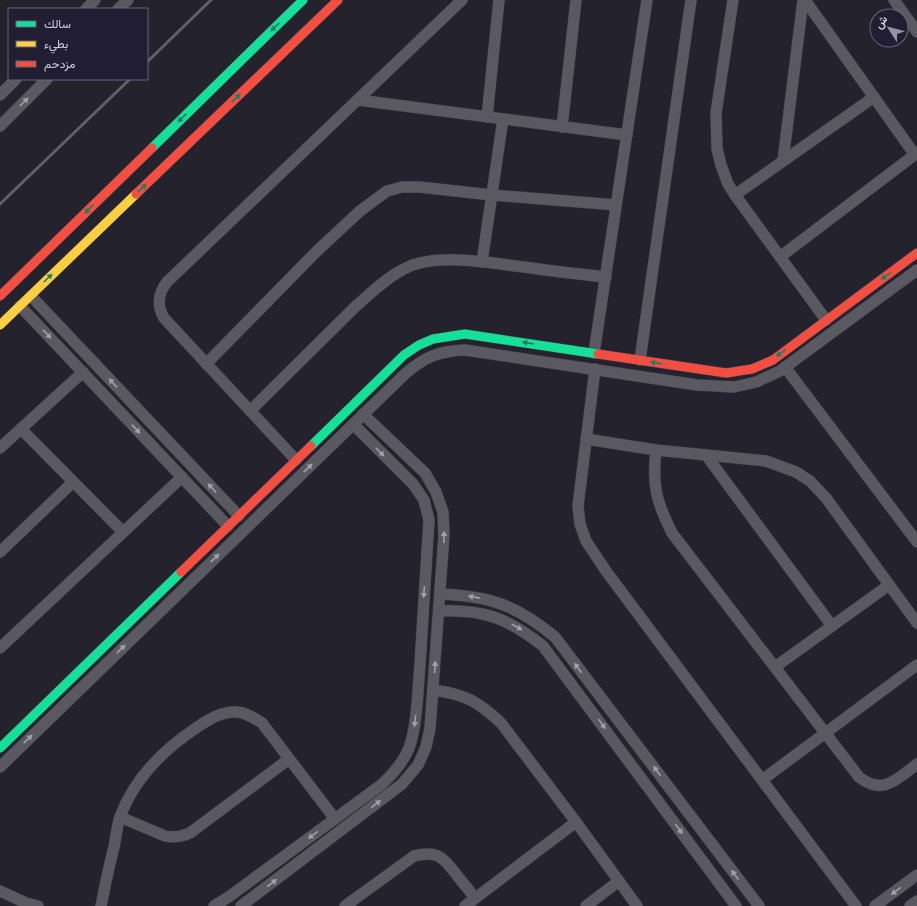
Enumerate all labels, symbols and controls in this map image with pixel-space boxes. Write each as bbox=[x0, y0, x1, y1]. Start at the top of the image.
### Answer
legend bbox=[8, 8, 148, 80]
north arrow bbox=[869, 8, 909, 48]
text: ش bbox=[872, 13, 890, 32]
text: سالك bbox=[44, 17, 71, 31]
one-way arrow bbox=[270, 22, 280, 32]
text: بطيء bbox=[44, 37, 68, 54]
text: مزدحم bbox=[44, 57, 75, 72]
one-way arrow bbox=[231, 93, 241, 103]
one-way arrow bbox=[19, 97, 29, 107]
one-way arrow bbox=[177, 113, 187, 123]
one-way arrow bbox=[137, 183, 147, 193]
one-way arrow bbox=[84, 204, 94, 214]
one-way arrow bbox=[880, 272, 891, 280]
one-way arrow bbox=[43, 273, 53, 283]
one-way arrow bbox=[42, 329, 52, 339]
one-way arrow bbox=[522, 340, 534, 346]
one-way arrow bbox=[776, 349, 786, 357]
one-way arrow bbox=[650, 360, 662, 366]
one-way arrow bbox=[108, 378, 118, 388]
one-way arrow bbox=[131, 424, 141, 434]
one-way arrow bbox=[375, 447, 385, 457]
one-way arrow bbox=[303, 463, 313, 473]
one-way arrow bbox=[207, 483, 217, 493]
one-way arrow bbox=[441, 530, 447, 543]
one-way arrow bbox=[210, 554, 220, 563]
one-way arrow bbox=[421, 586, 428, 598]
one-way arrow bbox=[468, 593, 480, 599]
one-way arrow bbox=[511, 624, 523, 630]
one-way arrow bbox=[116, 644, 126, 654]
one-way arrow bbox=[431, 661, 438, 673]
one-way arrow bbox=[574, 662, 582, 673]
one-way arrow bbox=[411, 715, 418, 728]
one-way arrow bbox=[597, 719, 605, 729]
one-way arrow bbox=[23, 735, 33, 744]
one-way arrow bbox=[652, 766, 661, 777]
one-way arrow bbox=[371, 800, 382, 809]
one-way arrow bbox=[675, 823, 683, 834]
one-way arrow bbox=[308, 831, 319, 839]
one-way arrow bbox=[731, 870, 739, 880]
one-way arrow bbox=[267, 878, 278, 887]
one-way arrow bbox=[891, 886, 902, 895]

